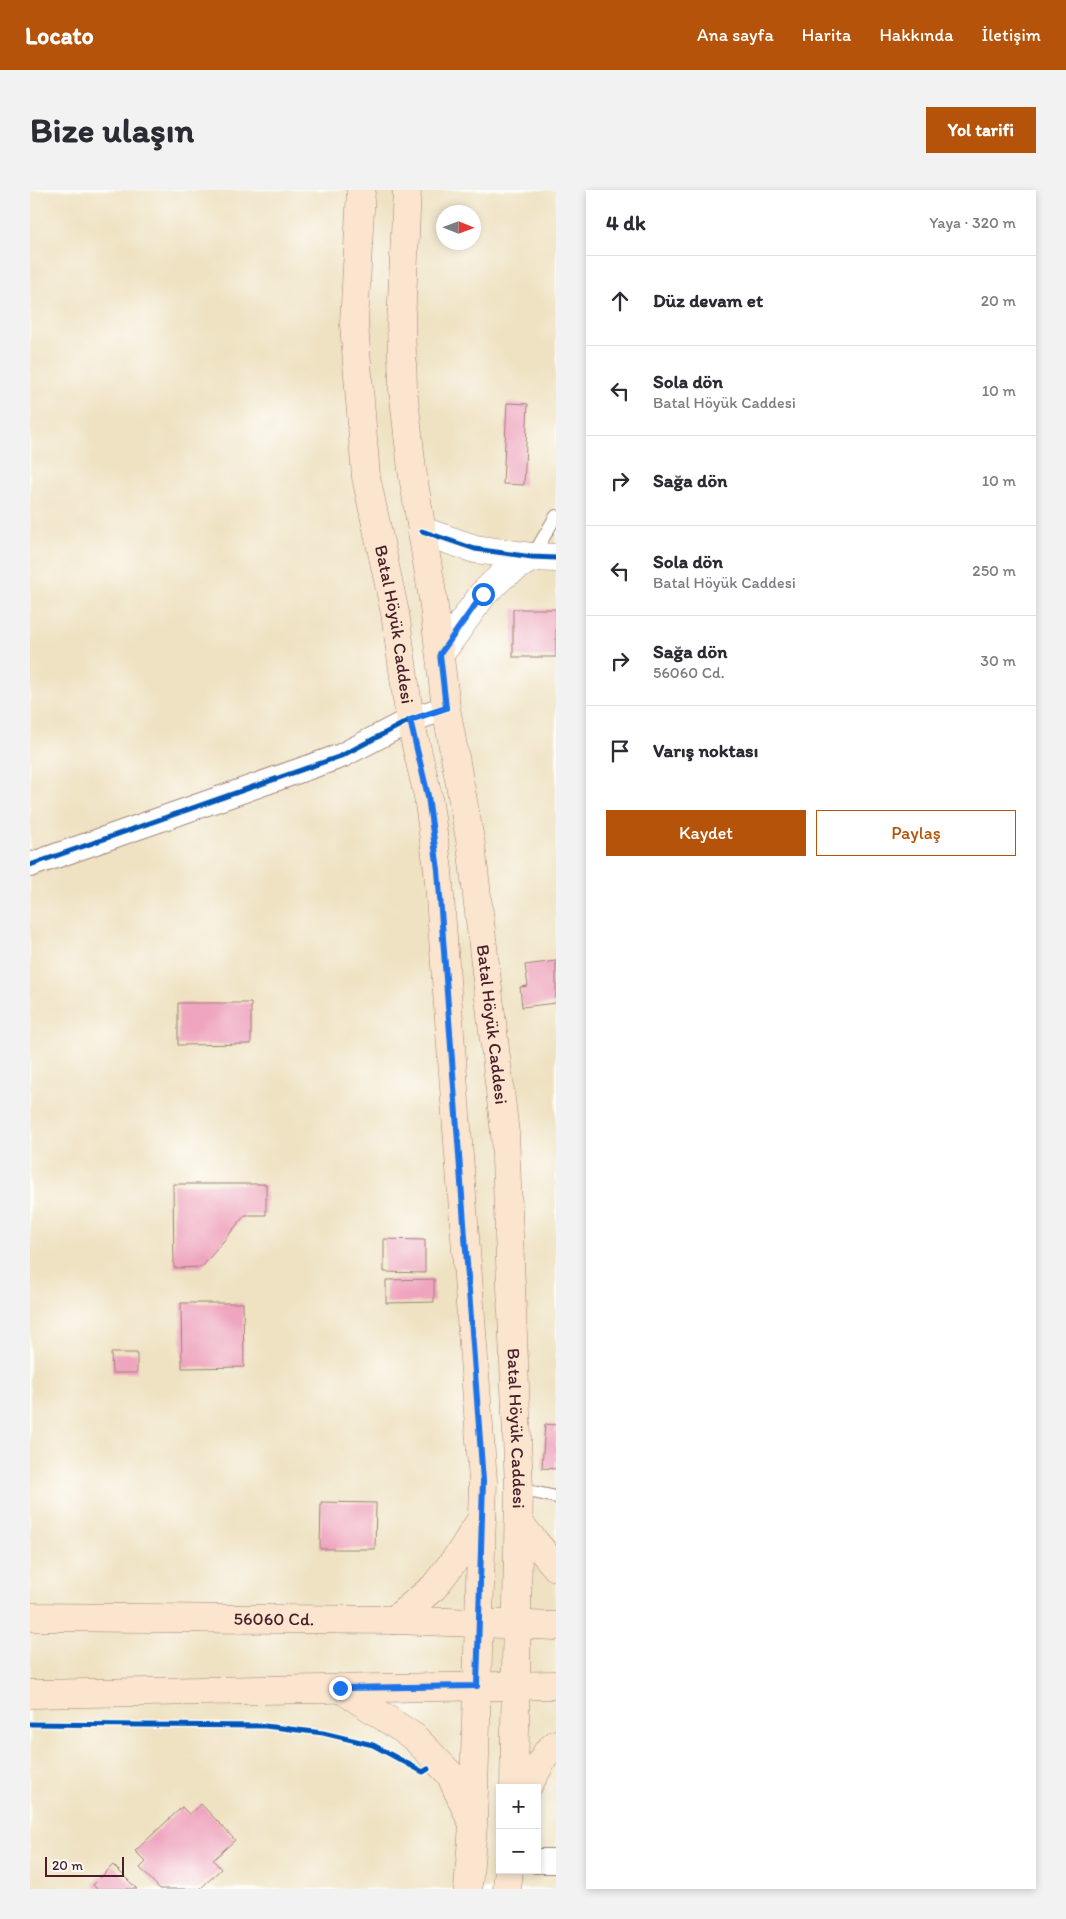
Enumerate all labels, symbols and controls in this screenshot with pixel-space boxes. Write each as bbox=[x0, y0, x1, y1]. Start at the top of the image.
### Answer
text: Locato bbox=[25, 21, 94, 50]
text: Ana sayfa bbox=[697, 24, 774, 46]
text: Harita bbox=[802, 24, 851, 46]
text: Hakkında bbox=[879, 24, 954, 46]
text: İletişim bbox=[982, 24, 1041, 46]
button: Yol tarifi bbox=[926, 107, 1036, 153]
text: Bize ulaşın bbox=[30, 109, 194, 151]
north arrow bbox=[436, 205, 481, 250]
text: 4 dk bbox=[606, 210, 646, 235]
text: Yaya · 320 m bbox=[929, 213, 1016, 232]
icon: ahead bbox=[606, 287, 634, 315]
text: Düz devam et bbox=[653, 289, 763, 312]
text: 20 m bbox=[981, 291, 1016, 310]
text: Sola dön bbox=[653, 370, 723, 393]
icon: left bbox=[606, 377, 634, 405]
text: 10 m bbox=[982, 381, 1016, 400]
text: Batal Höyük Caddesi bbox=[653, 393, 796, 412]
icon: right bbox=[606, 467, 634, 495]
text: Sağa dön bbox=[653, 469, 727, 492]
text: 10 m bbox=[982, 471, 1016, 490]
street label: Batal Höyük Caddesi bbox=[370, 543, 419, 705]
text: Sola dön bbox=[653, 550, 723, 573]
icon: left bbox=[606, 557, 634, 585]
text: 250 m bbox=[972, 561, 1016, 580]
text: Batal Höyük Caddesi bbox=[653, 573, 796, 592]
route start bbox=[472, 583, 495, 606]
text: Sağa dön bbox=[653, 640, 727, 663]
icon: right bbox=[606, 647, 634, 675]
text: 30 m bbox=[980, 651, 1016, 670]
text: 56060 Cd. bbox=[653, 663, 725, 682]
icon: arrive bbox=[606, 737, 634, 765]
text: Varış noktası bbox=[653, 739, 758, 762]
button: Kaydet bbox=[606, 810, 806, 856]
button: Paylaş bbox=[816, 810, 1016, 856]
street label: Batal Höyük Caddesi bbox=[472, 943, 513, 1106]
street label: Batal Höyük Caddesi bbox=[502, 1348, 530, 1509]
street label: 56060 Cd. bbox=[234, 1608, 314, 1630]
route end bbox=[329, 1677, 352, 1700]
map controls bbox=[496, 1784, 541, 1874]
button: + bbox=[496, 1784, 541, 1829]
button: − bbox=[496, 1829, 541, 1874]
scale bar bbox=[45, 1854, 124, 1877]
text: 20 m bbox=[52, 1857, 83, 1874]

